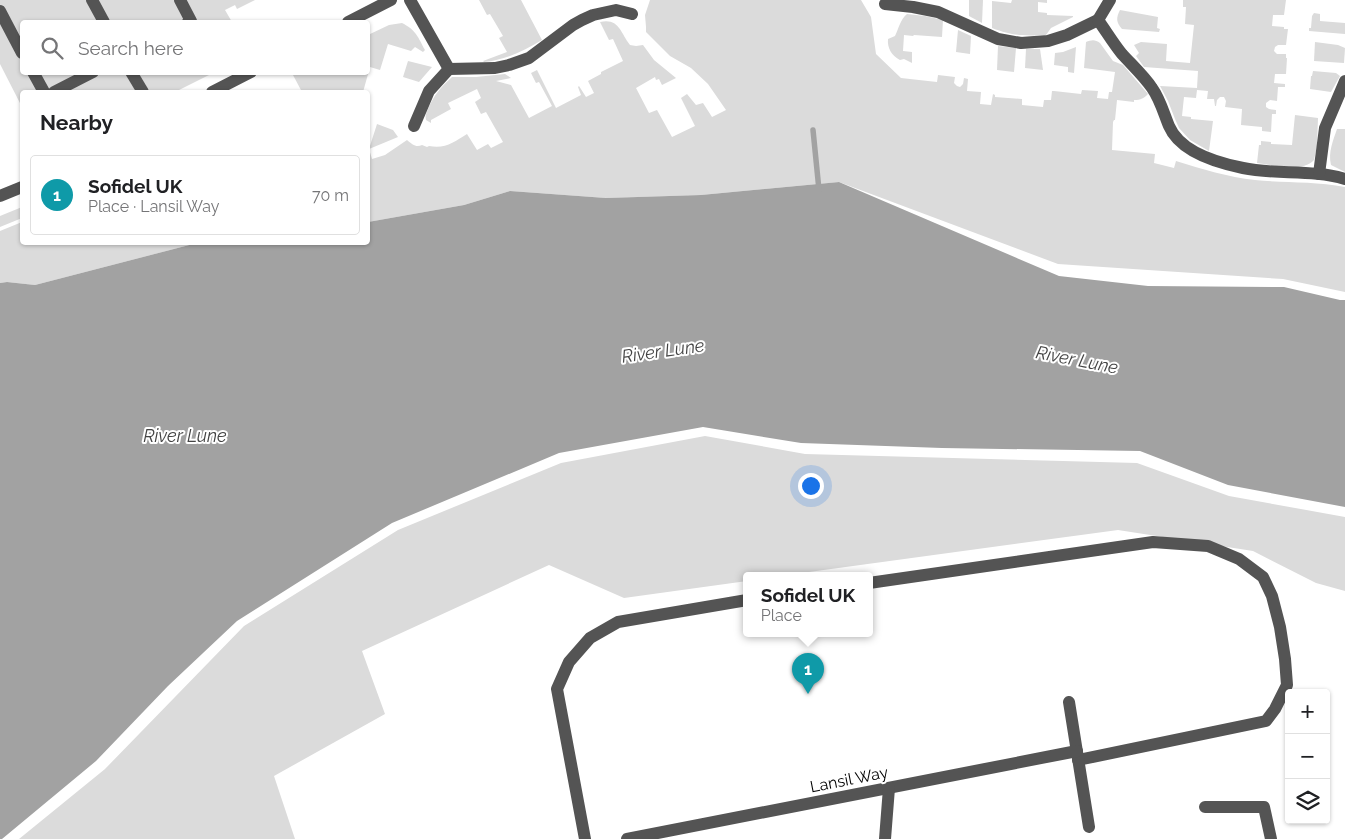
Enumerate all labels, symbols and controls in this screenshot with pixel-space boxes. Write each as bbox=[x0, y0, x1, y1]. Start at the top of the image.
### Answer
search box bbox=[20, 20, 370, 75]
icon: search bbox=[38, 34, 66, 62]
text: Search here bbox=[78, 37, 184, 59]
text: Nearby bbox=[40, 110, 113, 135]
text: Sofidel UK bbox=[88, 175, 183, 197]
text: 1 bbox=[53, 186, 61, 205]
text: 70 m bbox=[312, 186, 349, 205]
text: Place · Lansil Way bbox=[88, 197, 219, 216]
water label: River Lune bbox=[620, 334, 706, 367]
water label: River Lune bbox=[1034, 341, 1120, 378]
water label: River Lune bbox=[143, 425, 227, 446]
your location bbox=[798, 473, 824, 499]
popup bbox=[743, 572, 873, 637]
text: Sofidel UK bbox=[761, 584, 855, 606]
text: Place bbox=[761, 606, 802, 625]
pin: 1 bbox=[792, 653, 824, 694]
map controls bbox=[1285, 689, 1330, 824]
button: + bbox=[1285, 689, 1330, 734]
button: − bbox=[1285, 734, 1330, 779]
street label: Lansil Way bbox=[809, 763, 890, 796]
button: layers bbox=[1285, 779, 1330, 824]

